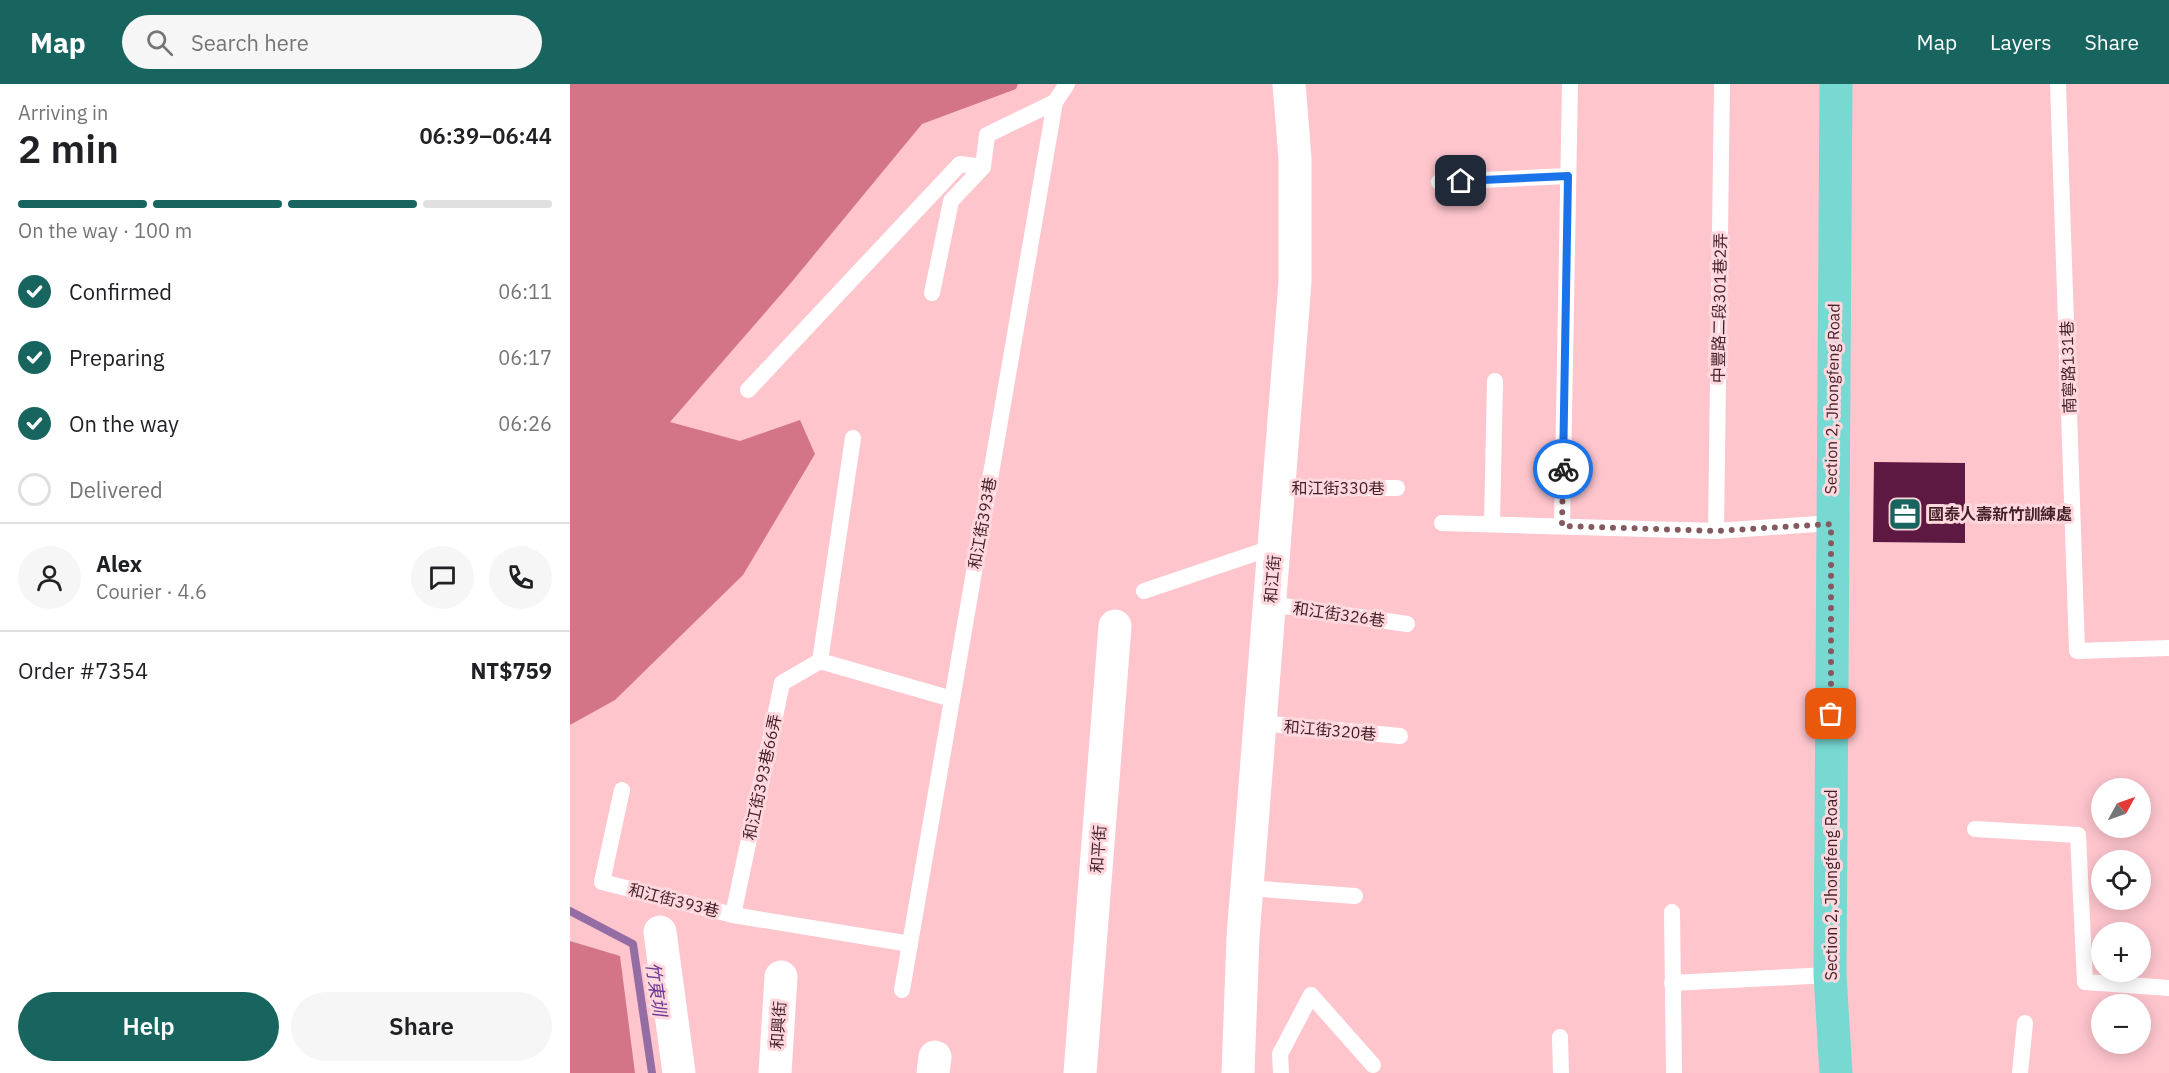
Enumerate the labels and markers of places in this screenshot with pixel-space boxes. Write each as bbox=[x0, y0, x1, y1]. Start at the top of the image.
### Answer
pin bbox=[1435, 155, 1486, 206]
office icon: 國泰人壽新竹訓練處 bbox=[1887, 496, 1923, 532]
place label: 國泰人壽新竹訓練處 bbox=[1928, 504, 2072, 524]
pin bbox=[1805, 688, 1856, 739]

